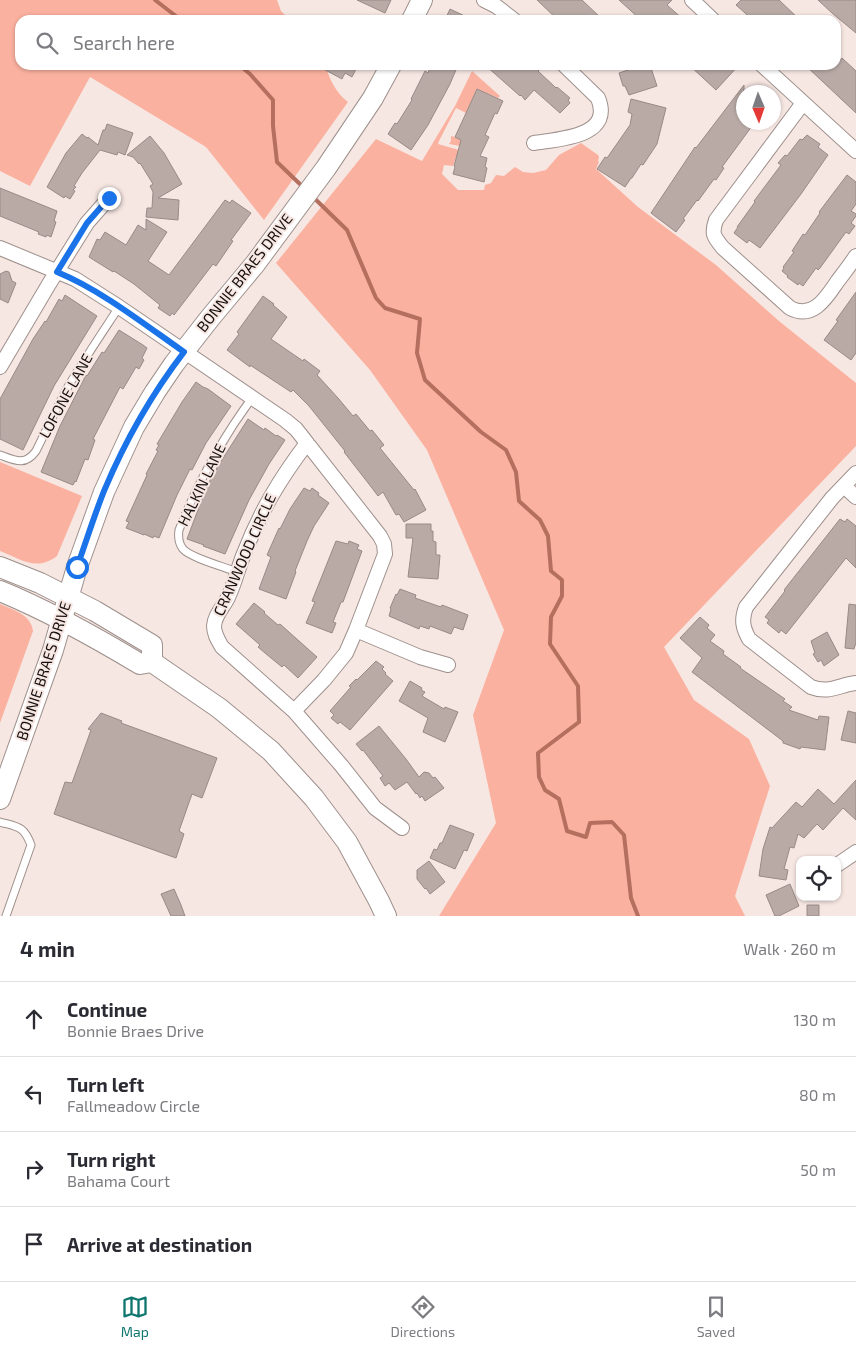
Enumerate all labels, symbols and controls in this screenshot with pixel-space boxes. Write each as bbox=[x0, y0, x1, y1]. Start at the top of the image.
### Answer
search box bbox=[15, 15, 841, 70]
icon: search bbox=[33, 29, 61, 57]
text: Search here bbox=[73, 31, 175, 54]
north arrow bbox=[736, 85, 781, 130]
route end bbox=[98, 187, 121, 210]
street label: BONNIE BRAES DRIVE bbox=[193, 210, 296, 335]
street label: LOFONE LANE bbox=[35, 350, 96, 441]
street label: HALKIN LANE bbox=[173, 440, 229, 529]
street label: CRANWOOD CIRCLE bbox=[209, 491, 279, 618]
route start bbox=[66, 556, 89, 579]
street label: BONNIE BRAES DRIVE bbox=[12, 599, 74, 742]
map controls bbox=[796, 856, 841, 901]
button: locate bbox=[796, 856, 841, 901]
text: 4 min bbox=[20, 936, 75, 961]
text: Walk · 260 m bbox=[743, 939, 836, 958]
text: Continue bbox=[67, 998, 147, 1021]
icon: ahead bbox=[20, 1005, 48, 1033]
text: 130 m bbox=[794, 1010, 836, 1029]
text: Bonnie Braes Drive bbox=[67, 1021, 204, 1040]
text: Turn left bbox=[67, 1073, 144, 1096]
icon: left bbox=[20, 1080, 48, 1108]
text: 80 m bbox=[799, 1085, 836, 1104]
text: Fallmeadow Circle bbox=[67, 1096, 200, 1115]
text: Turn right bbox=[67, 1148, 155, 1171]
icon: right bbox=[20, 1155, 48, 1183]
text: 50 m bbox=[800, 1160, 836, 1179]
text: Bahama Court bbox=[67, 1171, 170, 1190]
icon: arrive bbox=[20, 1230, 48, 1258]
text: Arrive at destination bbox=[67, 1233, 252, 1256]
tab: Map bbox=[121, 1293, 149, 1340]
tab: Directions bbox=[391, 1293, 455, 1340]
tab: Saved bbox=[697, 1293, 735, 1340]

